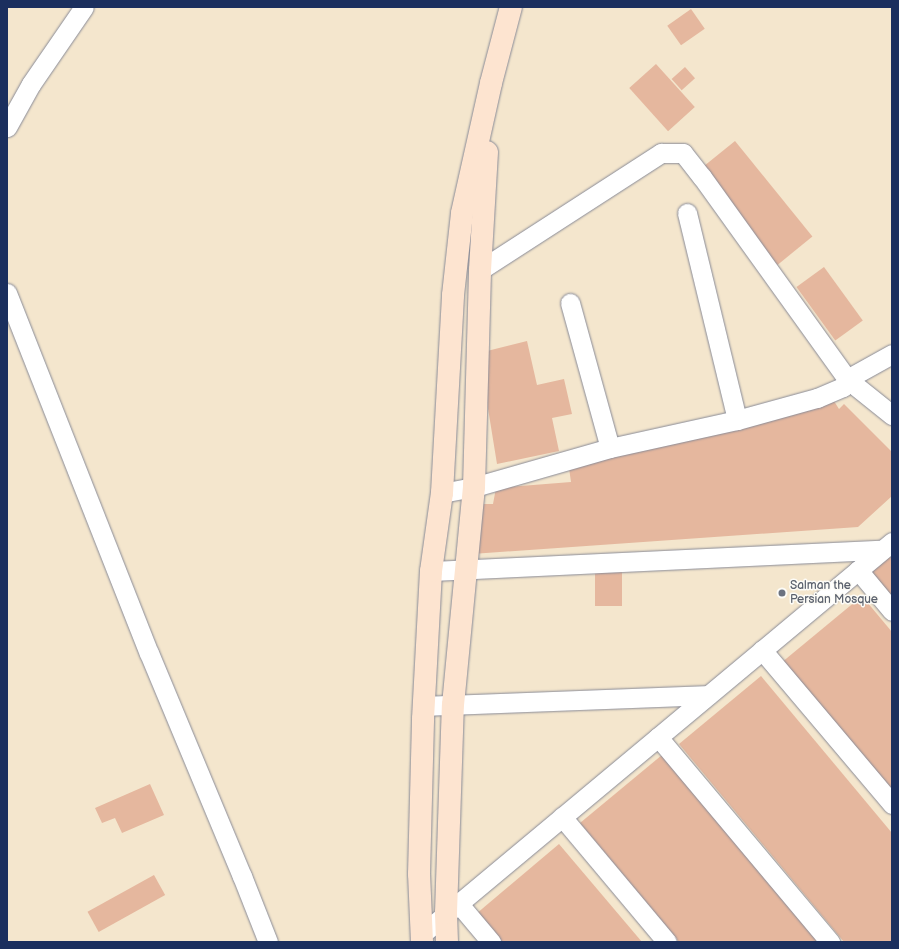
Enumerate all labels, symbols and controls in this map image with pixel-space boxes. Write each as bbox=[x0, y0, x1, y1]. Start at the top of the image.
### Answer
place label: Salman the Persian Mosque bbox=[790, 579, 878, 607]
marker: Salman the Persian Mosque bbox=[777, 588, 787, 598]

